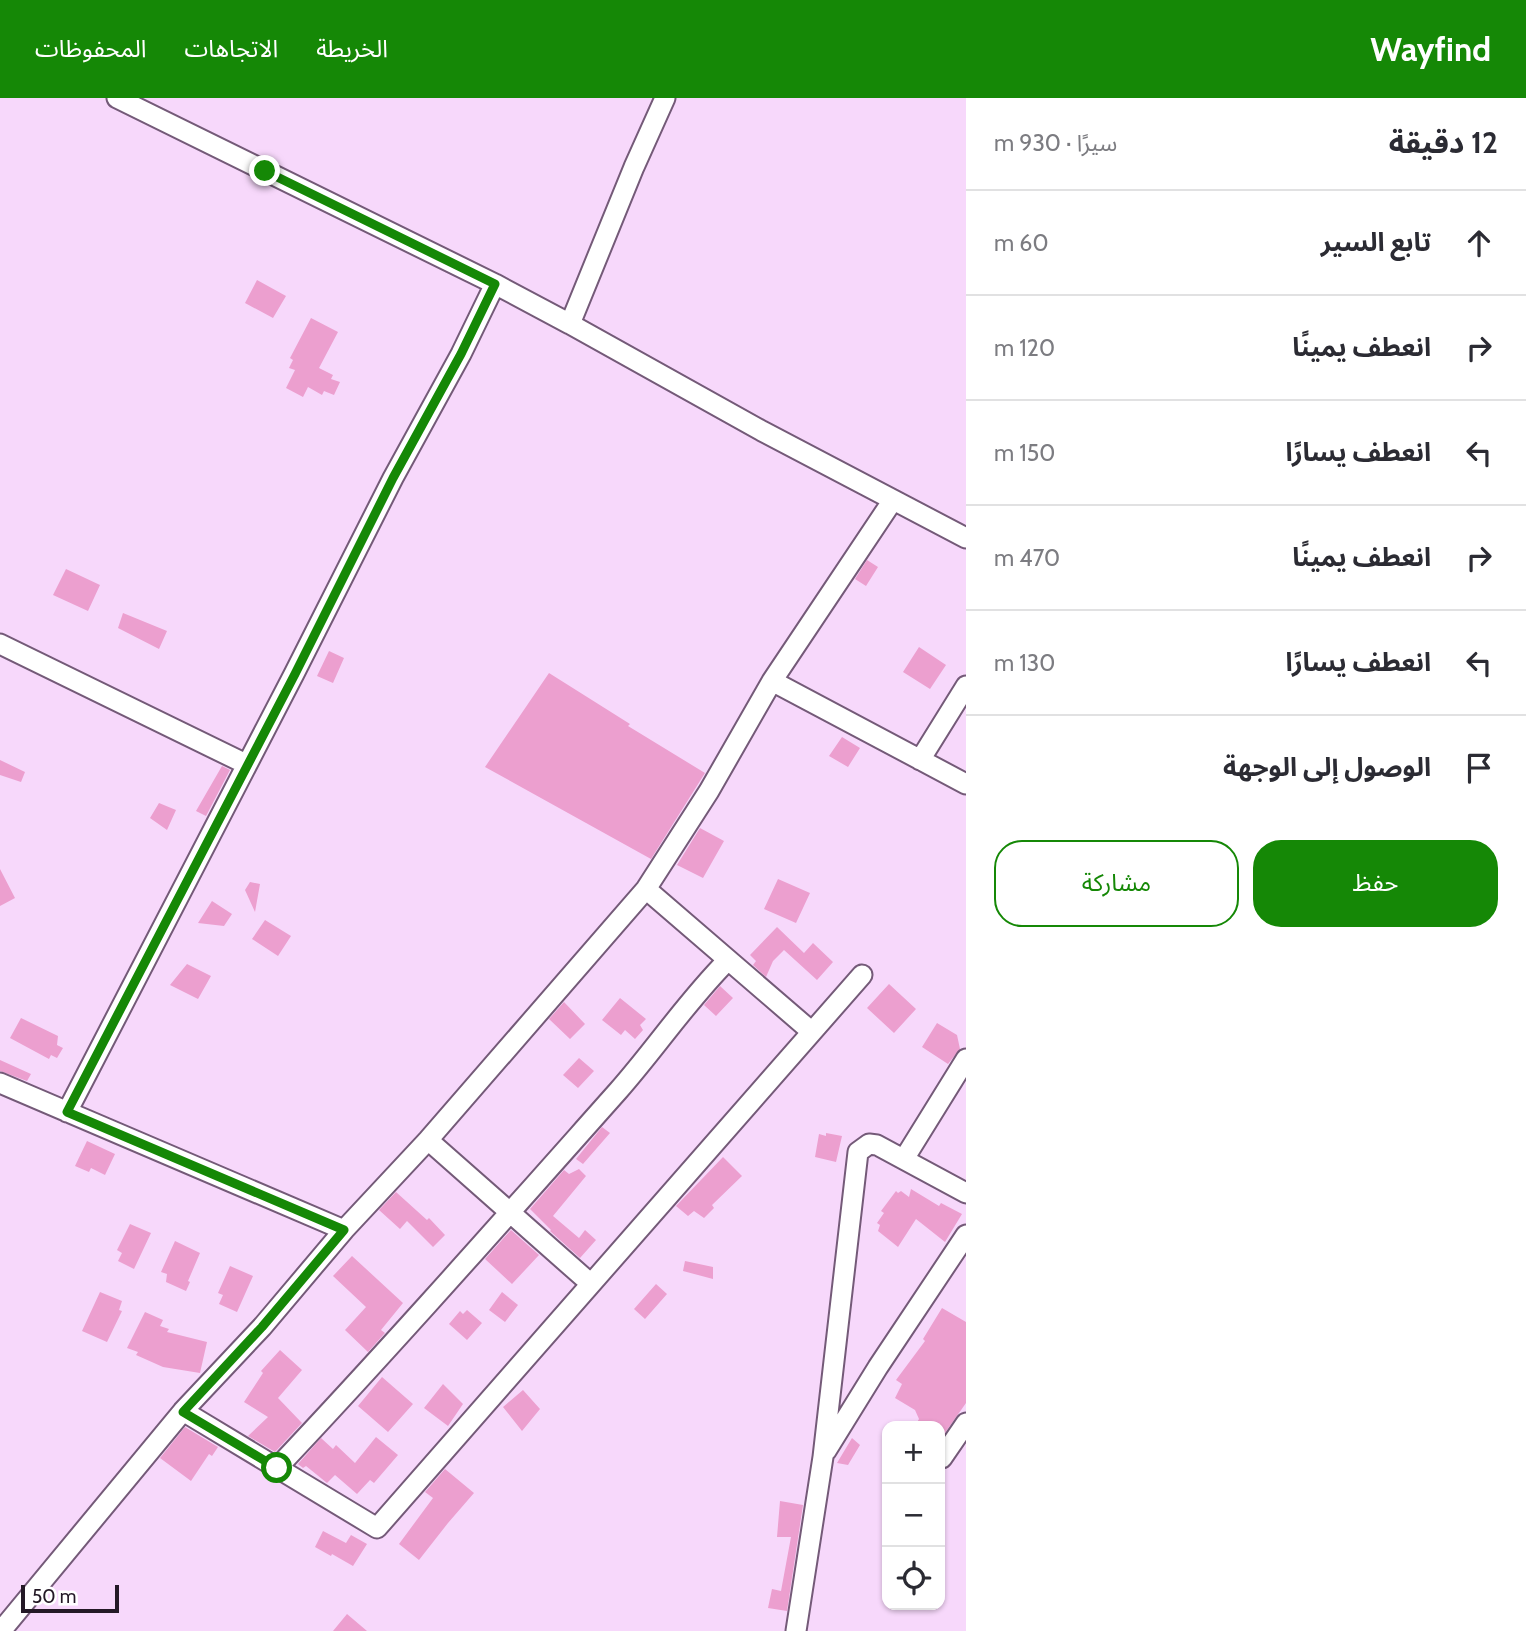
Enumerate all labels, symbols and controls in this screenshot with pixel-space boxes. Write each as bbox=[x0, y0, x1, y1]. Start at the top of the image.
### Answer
text: Wayfind bbox=[1370, 29, 1491, 69]
text: المحفوظات bbox=[35, 34, 146, 63]
text: الاتجاهات bbox=[184, 34, 278, 63]
text: الخريطة bbox=[316, 34, 388, 63]
text: 12 دقيقة bbox=[1389, 124, 1498, 161]
text: سيرًا · 930 m bbox=[994, 129, 1117, 157]
route end bbox=[249, 155, 280, 186]
icon: ahead bbox=[1460, 224, 1498, 262]
text: تابع السير bbox=[1321, 226, 1431, 258]
text: 60 m bbox=[994, 229, 1048, 257]
icon: right bbox=[1460, 329, 1498, 367]
text: انعطف يمينًا bbox=[1292, 331, 1431, 363]
text: 120 m bbox=[994, 334, 1055, 362]
icon: left bbox=[1460, 434, 1498, 472]
text: انعطف يسارًا bbox=[1285, 436, 1431, 468]
text: 150 m bbox=[994, 439, 1055, 467]
icon: right bbox=[1460, 539, 1498, 577]
text: انعطف يمينًا bbox=[1292, 541, 1431, 573]
text: 470 m bbox=[994, 544, 1060, 572]
icon: left bbox=[1460, 644, 1498, 682]
text: انعطف يسارًا bbox=[1285, 646, 1431, 678]
text: 130 m bbox=[994, 649, 1055, 677]
icon: arrive bbox=[1460, 749, 1498, 787]
text: الوصول إلى الوجهة bbox=[1223, 751, 1431, 783]
button: مشاركة bbox=[994, 840, 1239, 927]
button: حفظ bbox=[1253, 840, 1498, 927]
map controls bbox=[882, 1421, 945, 1610]
button: + bbox=[882, 1421, 945, 1484]
route start bbox=[261, 1452, 292, 1483]
button: − bbox=[882, 1484, 945, 1547]
button: locate bbox=[882, 1547, 945, 1610]
scale bar bbox=[21, 1582, 119, 1614]
text: 50 m bbox=[32, 1585, 76, 1608]

